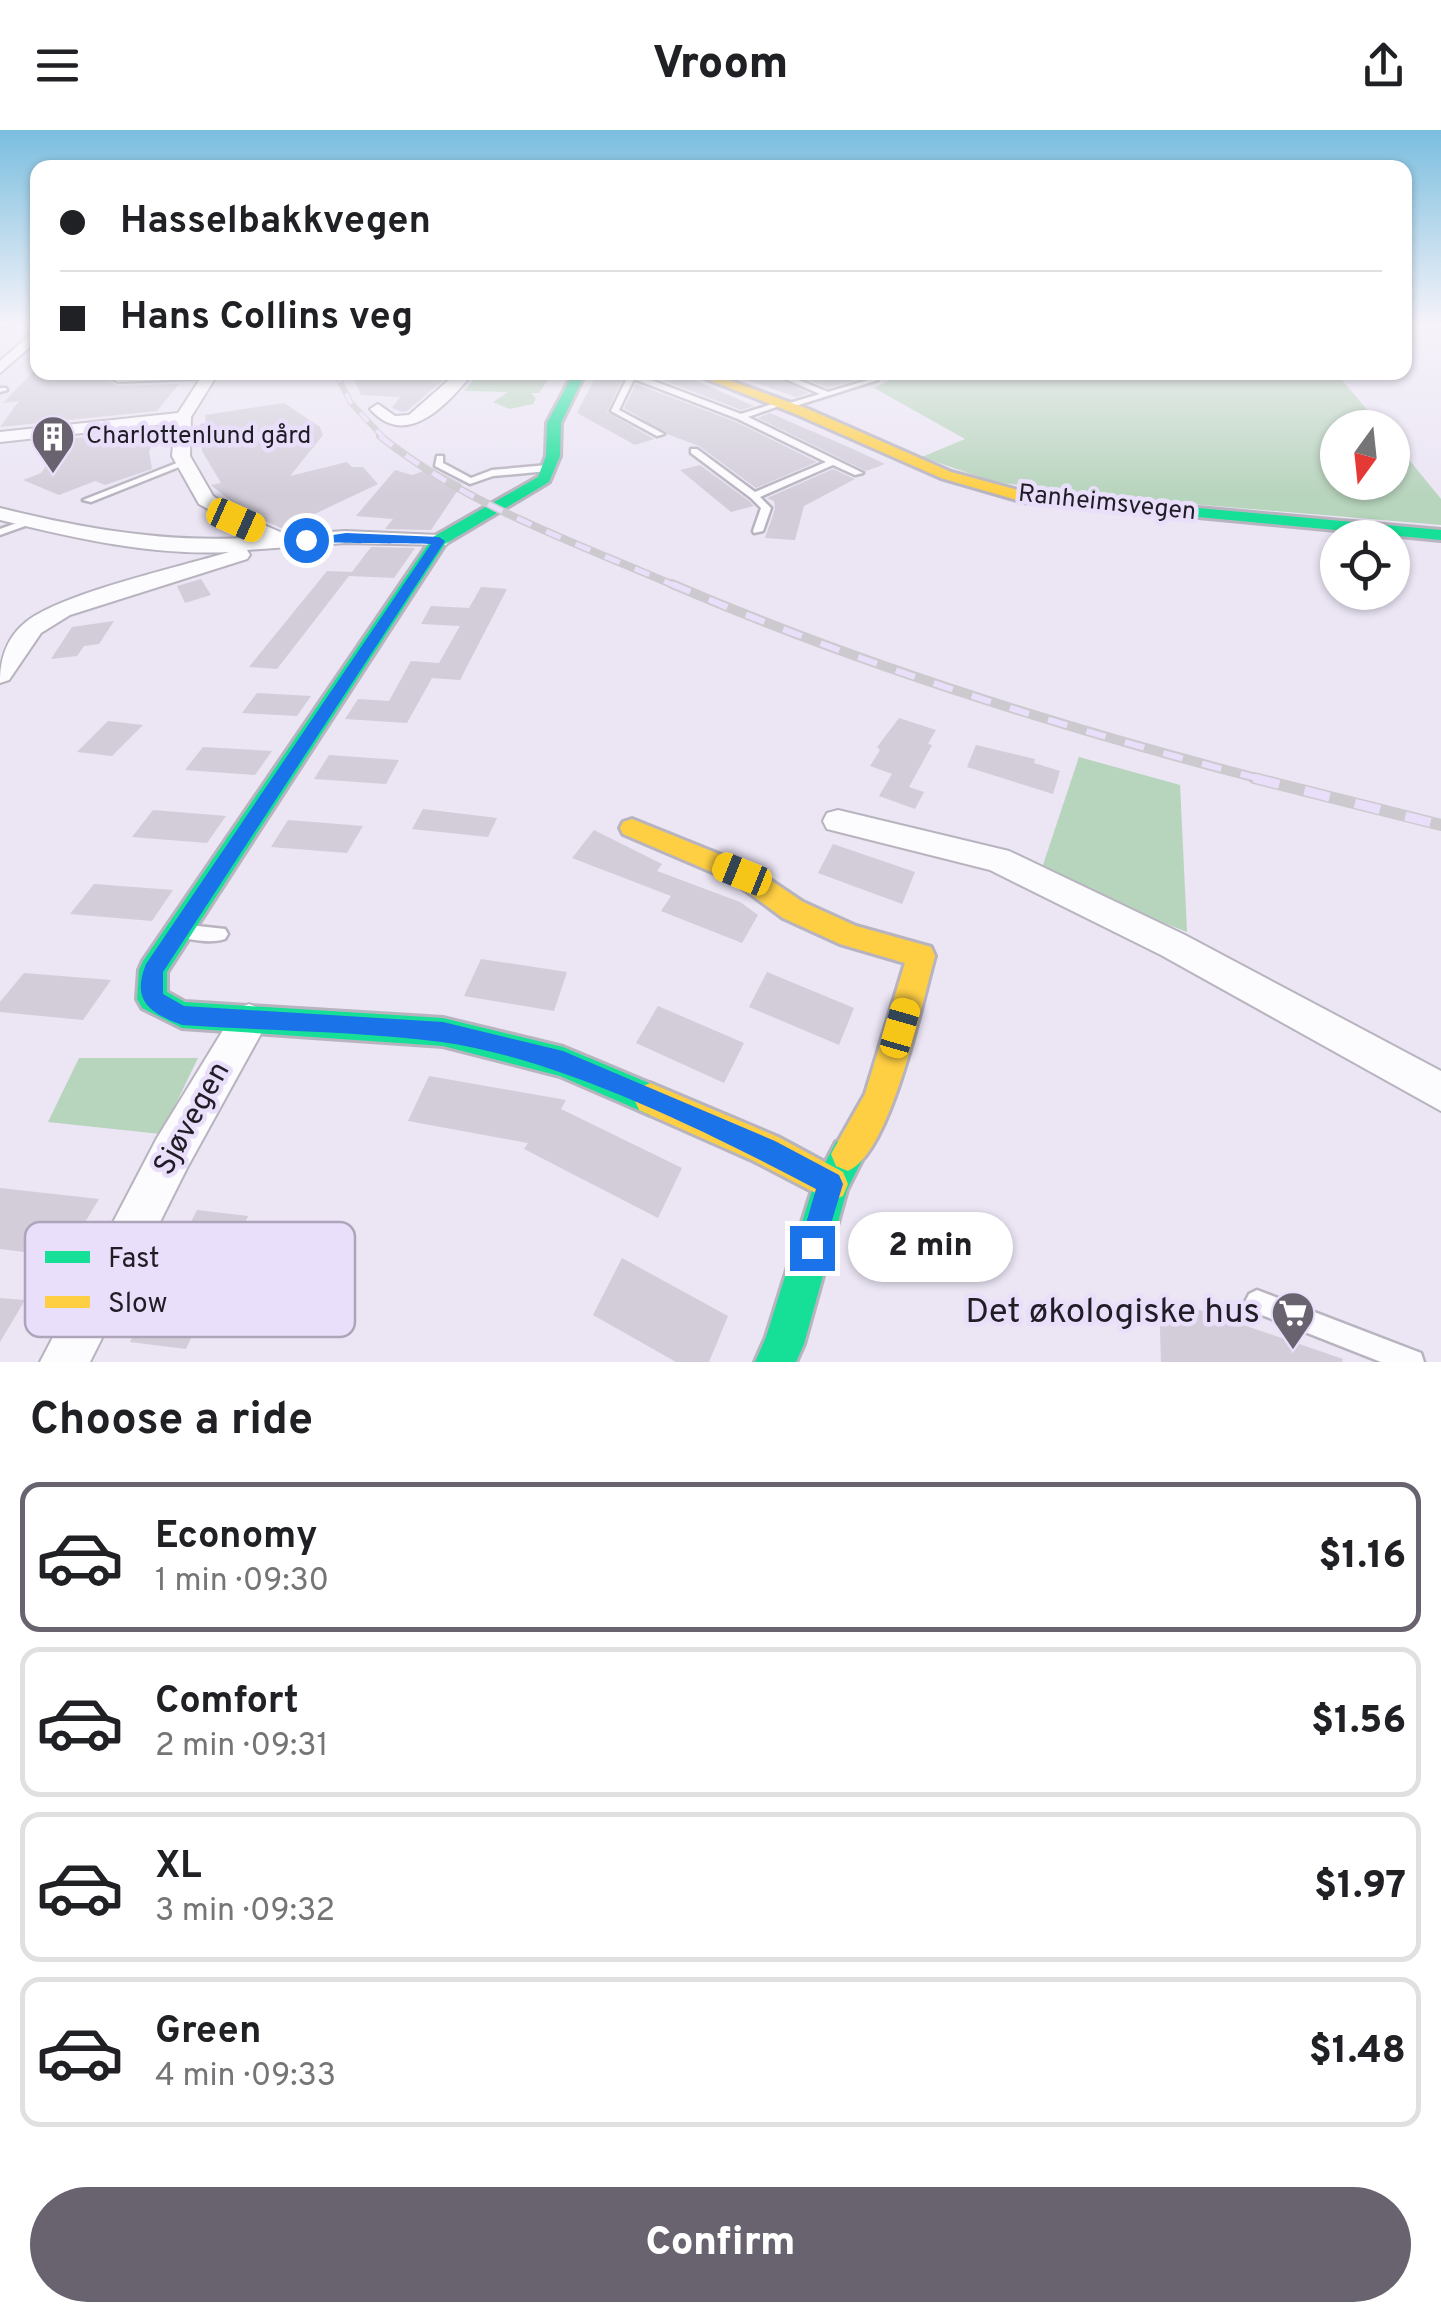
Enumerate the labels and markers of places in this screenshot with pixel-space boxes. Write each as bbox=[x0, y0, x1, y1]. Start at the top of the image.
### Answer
building icon: Charlottenlund gård bbox=[30, 414, 76, 475]
place label: Charlottenlund gård bbox=[86, 421, 311, 453]
supermarket icon: Det økologiske hus bbox=[1270, 1290, 1316, 1351]
place label: Det økologiske hus bbox=[965, 1291, 1260, 1335]

